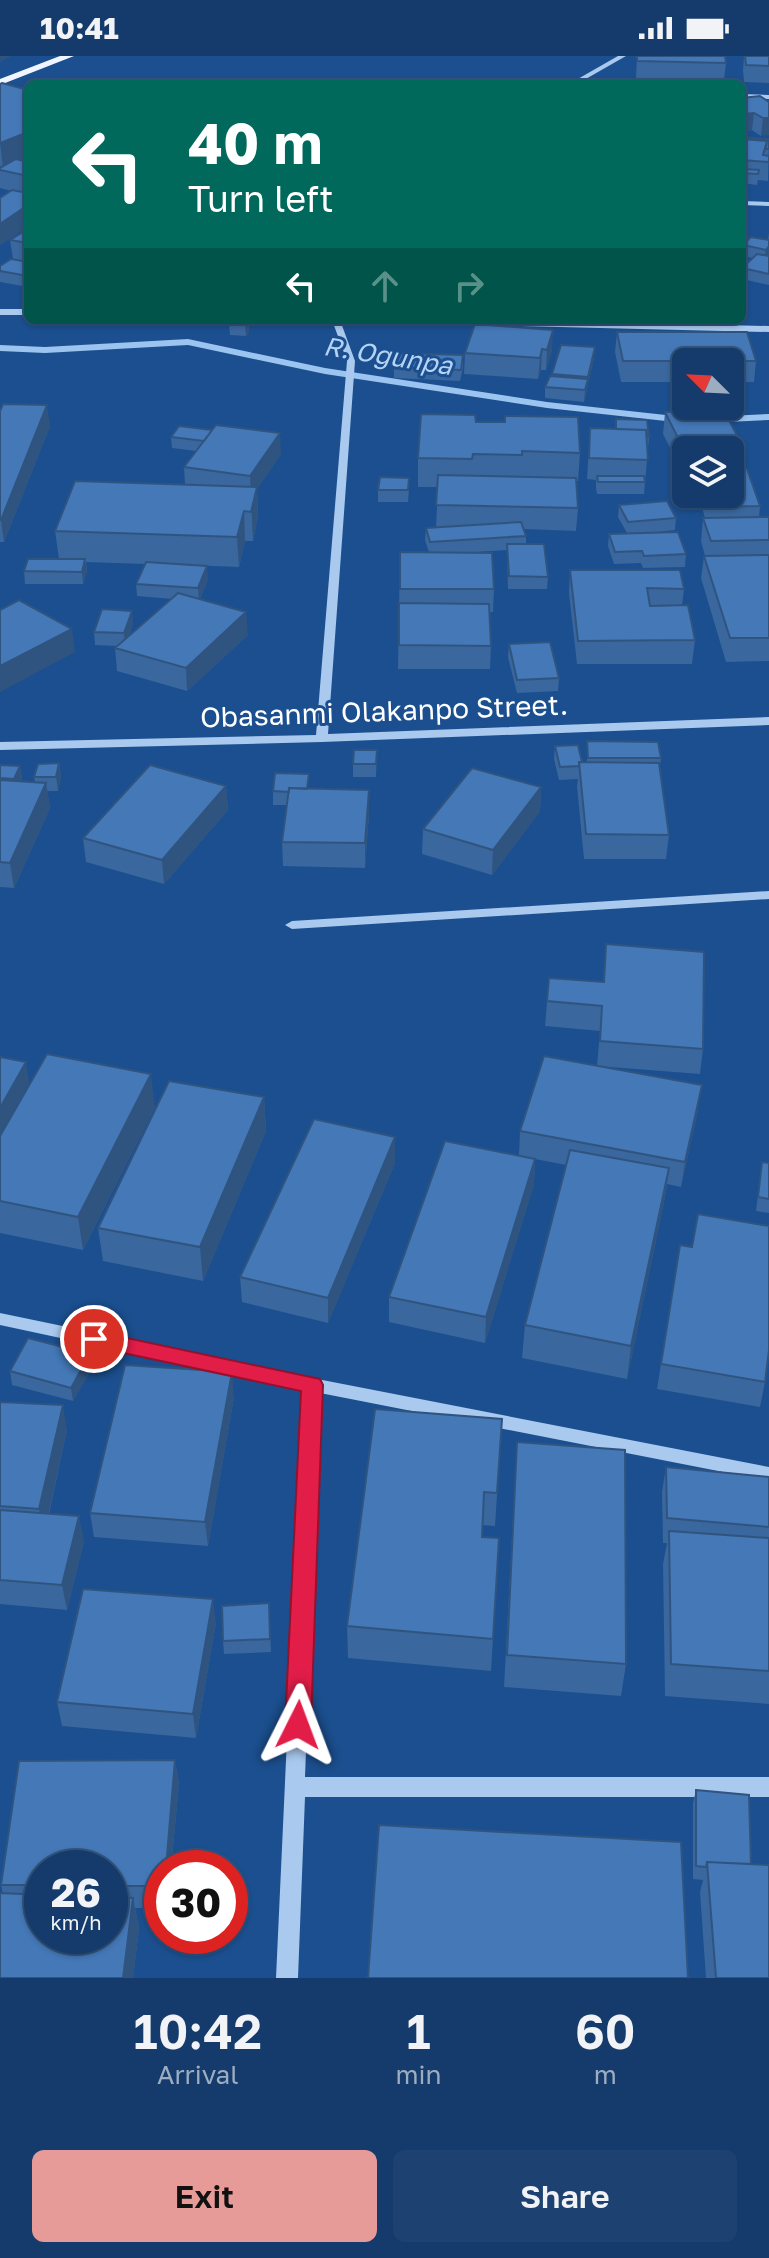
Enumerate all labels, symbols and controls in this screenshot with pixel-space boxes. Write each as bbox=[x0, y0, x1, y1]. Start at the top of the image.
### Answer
text: 10:41 bbox=[40, 10, 119, 46]
text: 40 m bbox=[188, 109, 322, 176]
icon: left bbox=[56, 112, 160, 216]
text: Turn left bbox=[188, 177, 334, 220]
icon: left bbox=[279, 264, 323, 308]
icon: ahead bbox=[363, 264, 407, 308]
icon: right bbox=[447, 264, 491, 308]
water label: R. Ogunpa bbox=[322, 330, 456, 381]
north arrow bbox=[672, 348, 744, 420]
map controls bbox=[672, 348, 744, 508]
button: layers bbox=[672, 436, 744, 508]
street label: Obasanmi Olakanpo Street. bbox=[199, 688, 569, 733]
pin bbox=[60, 1305, 128, 1373]
icon: arrive bbox=[72, 1317, 116, 1361]
position arrow bbox=[256, 1683, 340, 1767]
speed limit sign: 30 bbox=[144, 1850, 248, 1954]
text: 26 bbox=[51, 1868, 101, 1916]
text: km/h bbox=[51, 1910, 101, 1934]
text: 10:42 bbox=[133, 2002, 262, 2060]
text: 1 bbox=[406, 2002, 431, 2060]
text: 60 bbox=[575, 2002, 636, 2060]
text: Arrival bbox=[157, 2059, 238, 2090]
text: min bbox=[396, 2059, 441, 2090]
text: m bbox=[594, 2059, 617, 2090]
button: Exit bbox=[32, 2150, 377, 2242]
button: Share bbox=[393, 2150, 737, 2242]

